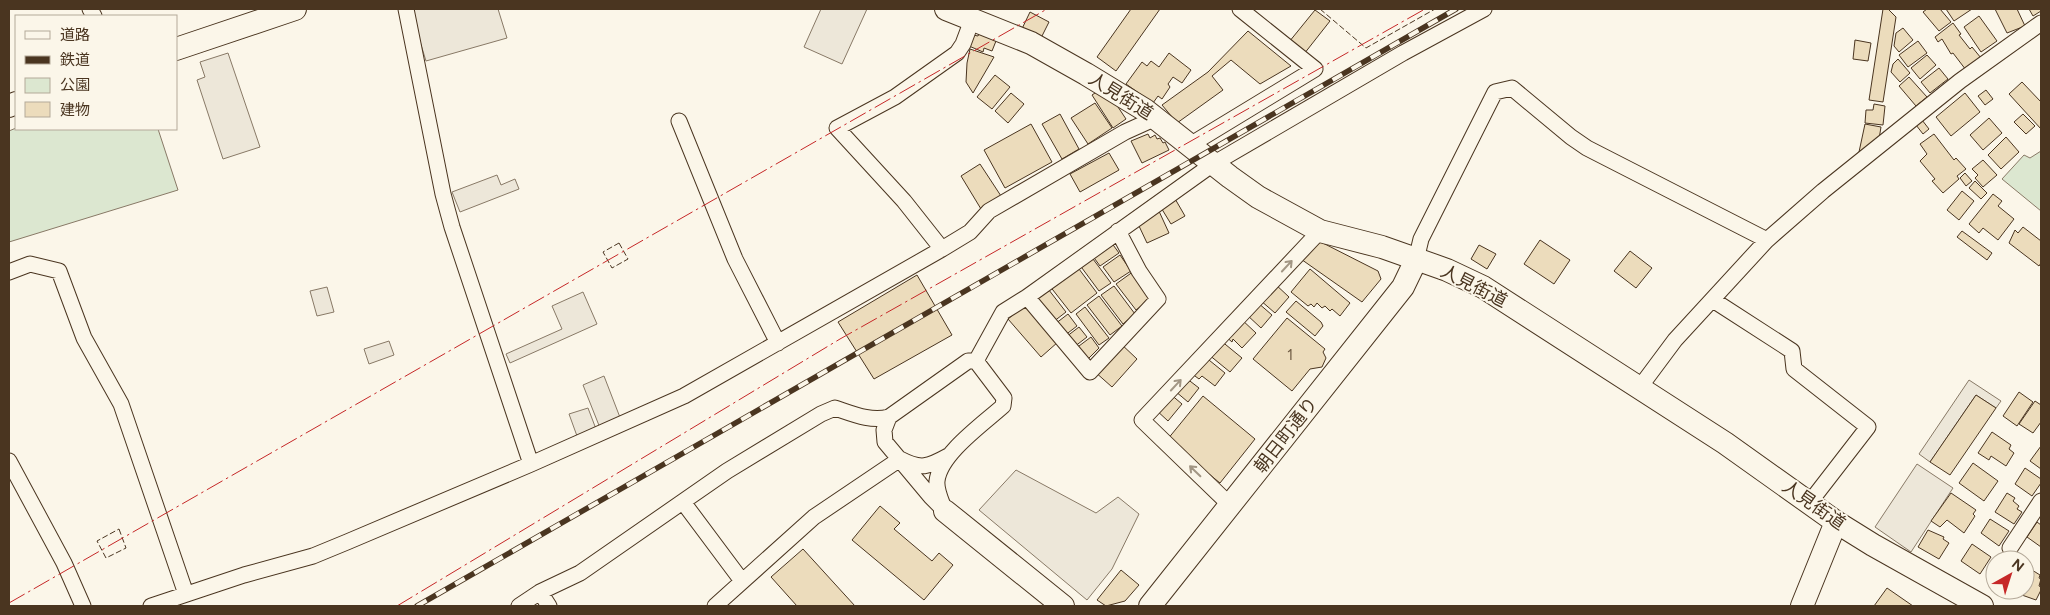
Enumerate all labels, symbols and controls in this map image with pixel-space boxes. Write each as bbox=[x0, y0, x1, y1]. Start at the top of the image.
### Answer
legend bbox=[15, 15, 178, 130]
text: 道路 bbox=[60, 26, 90, 44]
text: 鉄道 bbox=[60, 51, 90, 69]
street label: 人見街道 bbox=[1085, 68, 1157, 124]
text: 公園 bbox=[60, 76, 90, 94]
text: 建物 bbox=[60, 101, 90, 119]
one-way arrow bbox=[1281, 260, 1293, 273]
street label: 人見街道 bbox=[1437, 260, 1511, 312]
house number: 1 bbox=[1287, 346, 1293, 364]
one-way arrow bbox=[1170, 378, 1182, 391]
street label: 朝日町通り bbox=[1250, 393, 1322, 477]
one-way arrow bbox=[1189, 465, 1202, 477]
street label: 人見街道 bbox=[1778, 475, 1850, 535]
north arrow bbox=[1985, 550, 2035, 600]
text: N bbox=[2008, 555, 2027, 575]

